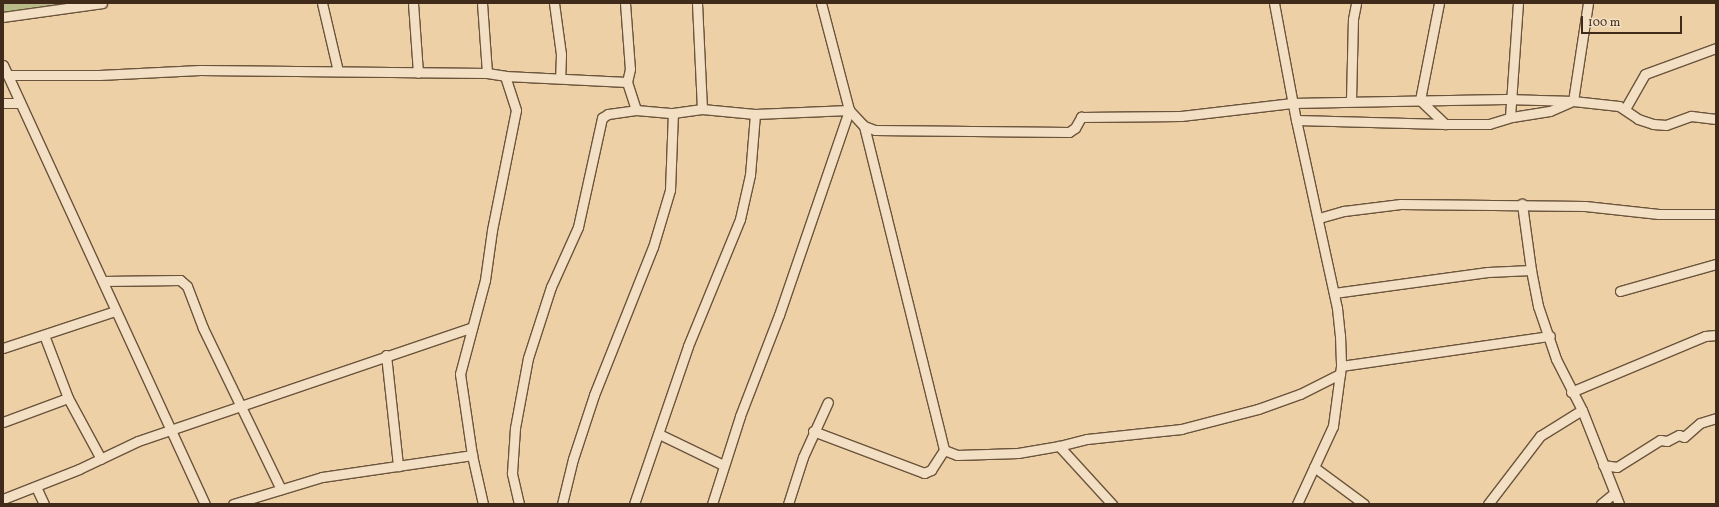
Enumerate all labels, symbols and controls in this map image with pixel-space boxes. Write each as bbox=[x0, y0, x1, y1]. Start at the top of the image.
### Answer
scale bar bbox=[1583, 8, 1684, 34]
text: 100 m bbox=[1588, 15, 1620, 31]

